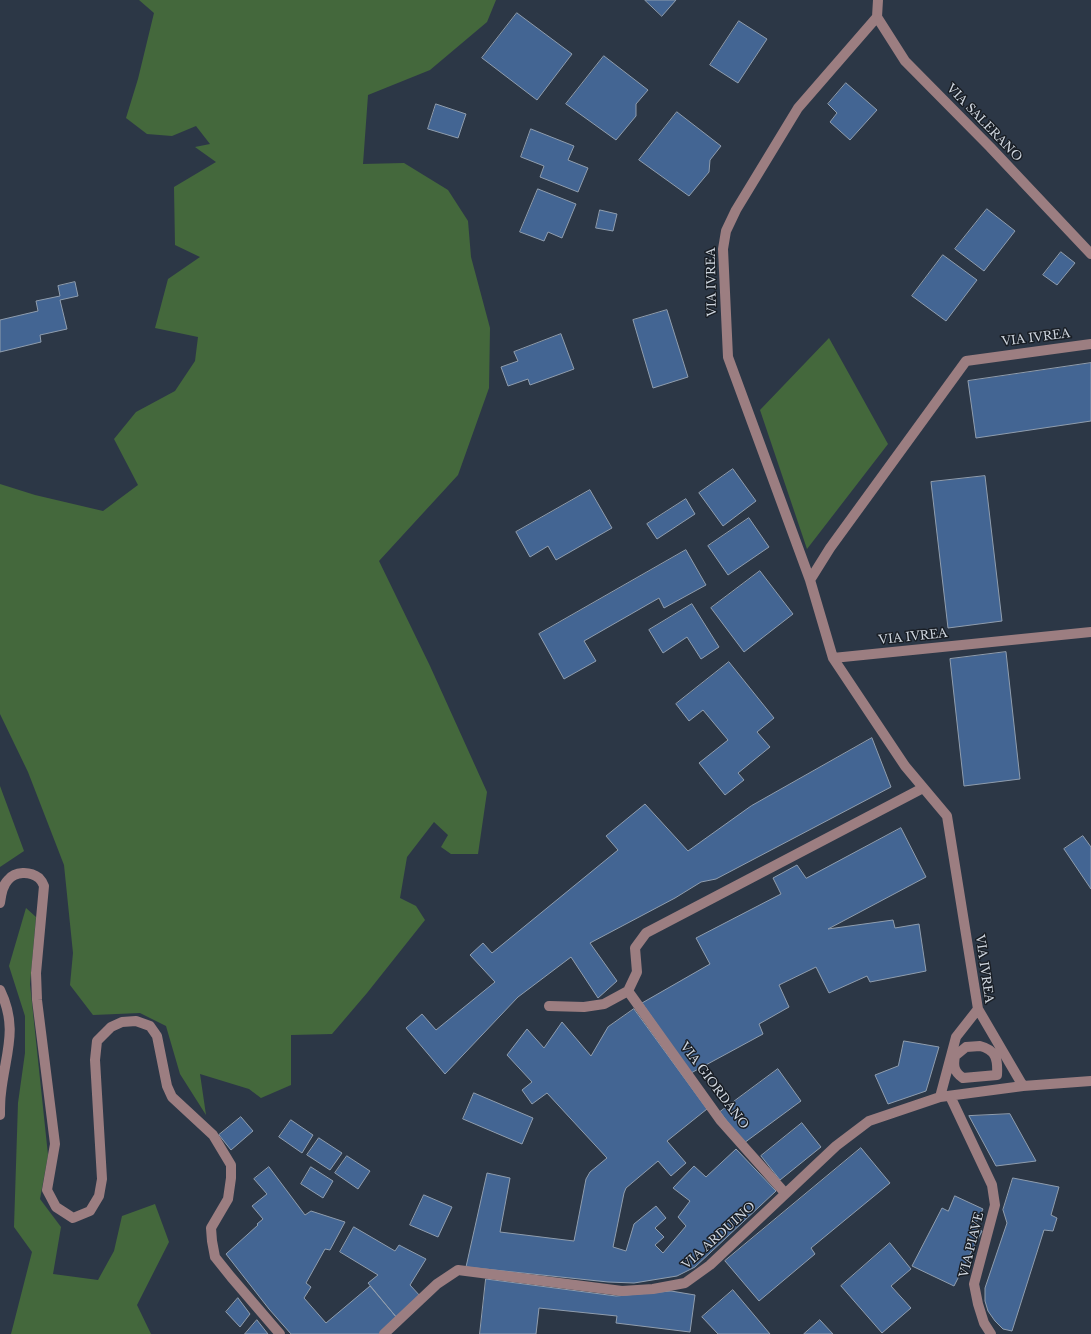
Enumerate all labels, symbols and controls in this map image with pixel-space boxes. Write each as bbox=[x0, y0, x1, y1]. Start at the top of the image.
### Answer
street label: VIA SALERANO bbox=[943, 81, 1025, 165]
street label: VIA IVREA bbox=[704, 247, 720, 317]
street label: VIA IVREA bbox=[1001, 327, 1071, 349]
street label: VIA IVREA bbox=[878, 626, 948, 648]
street label: VIA IVREA bbox=[972, 934, 996, 1004]
street label: VIA GIORDANO bbox=[677, 1040, 751, 1132]
street label: VIA ARDUINO bbox=[679, 1199, 759, 1273]
street label: VIA PIAVE bbox=[957, 1211, 987, 1279]

